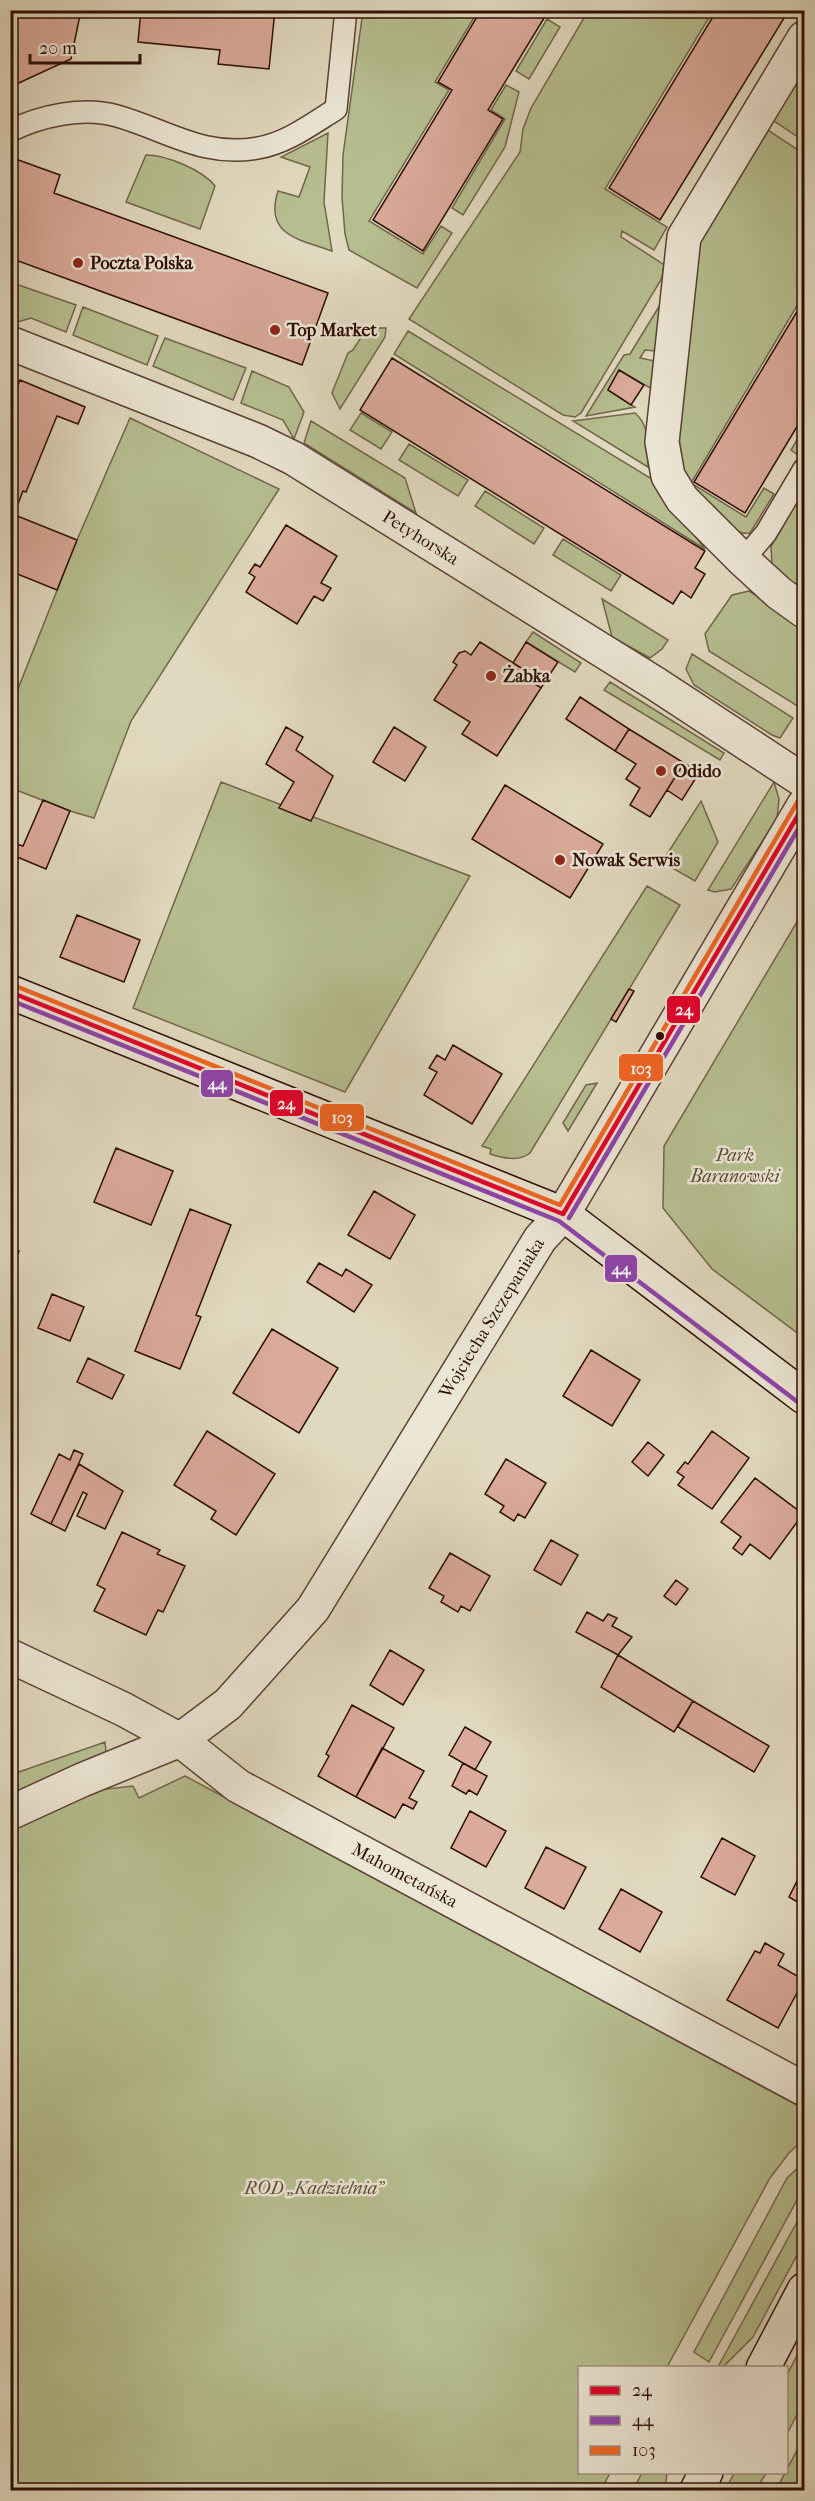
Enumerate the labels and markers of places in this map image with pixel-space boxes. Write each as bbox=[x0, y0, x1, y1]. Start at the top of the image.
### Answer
place label: Poczta Polska bbox=[90, 253, 193, 274]
marker: Poczta Polska bbox=[71, 256, 85, 270]
place label: Top Market bbox=[286, 320, 377, 341]
marker: Top Market bbox=[268, 323, 282, 337]
place label: Żabka bbox=[503, 664, 551, 687]
marker: Żabka bbox=[484, 669, 498, 683]
place label: Odido bbox=[673, 761, 721, 782]
marker: Odido bbox=[654, 764, 668, 778]
place label: Nowak Serwis bbox=[572, 850, 680, 871]
marker: Nowak Serwis bbox=[553, 853, 567, 867]
unlabelled marker bbox=[654, 1030, 666, 1042]

